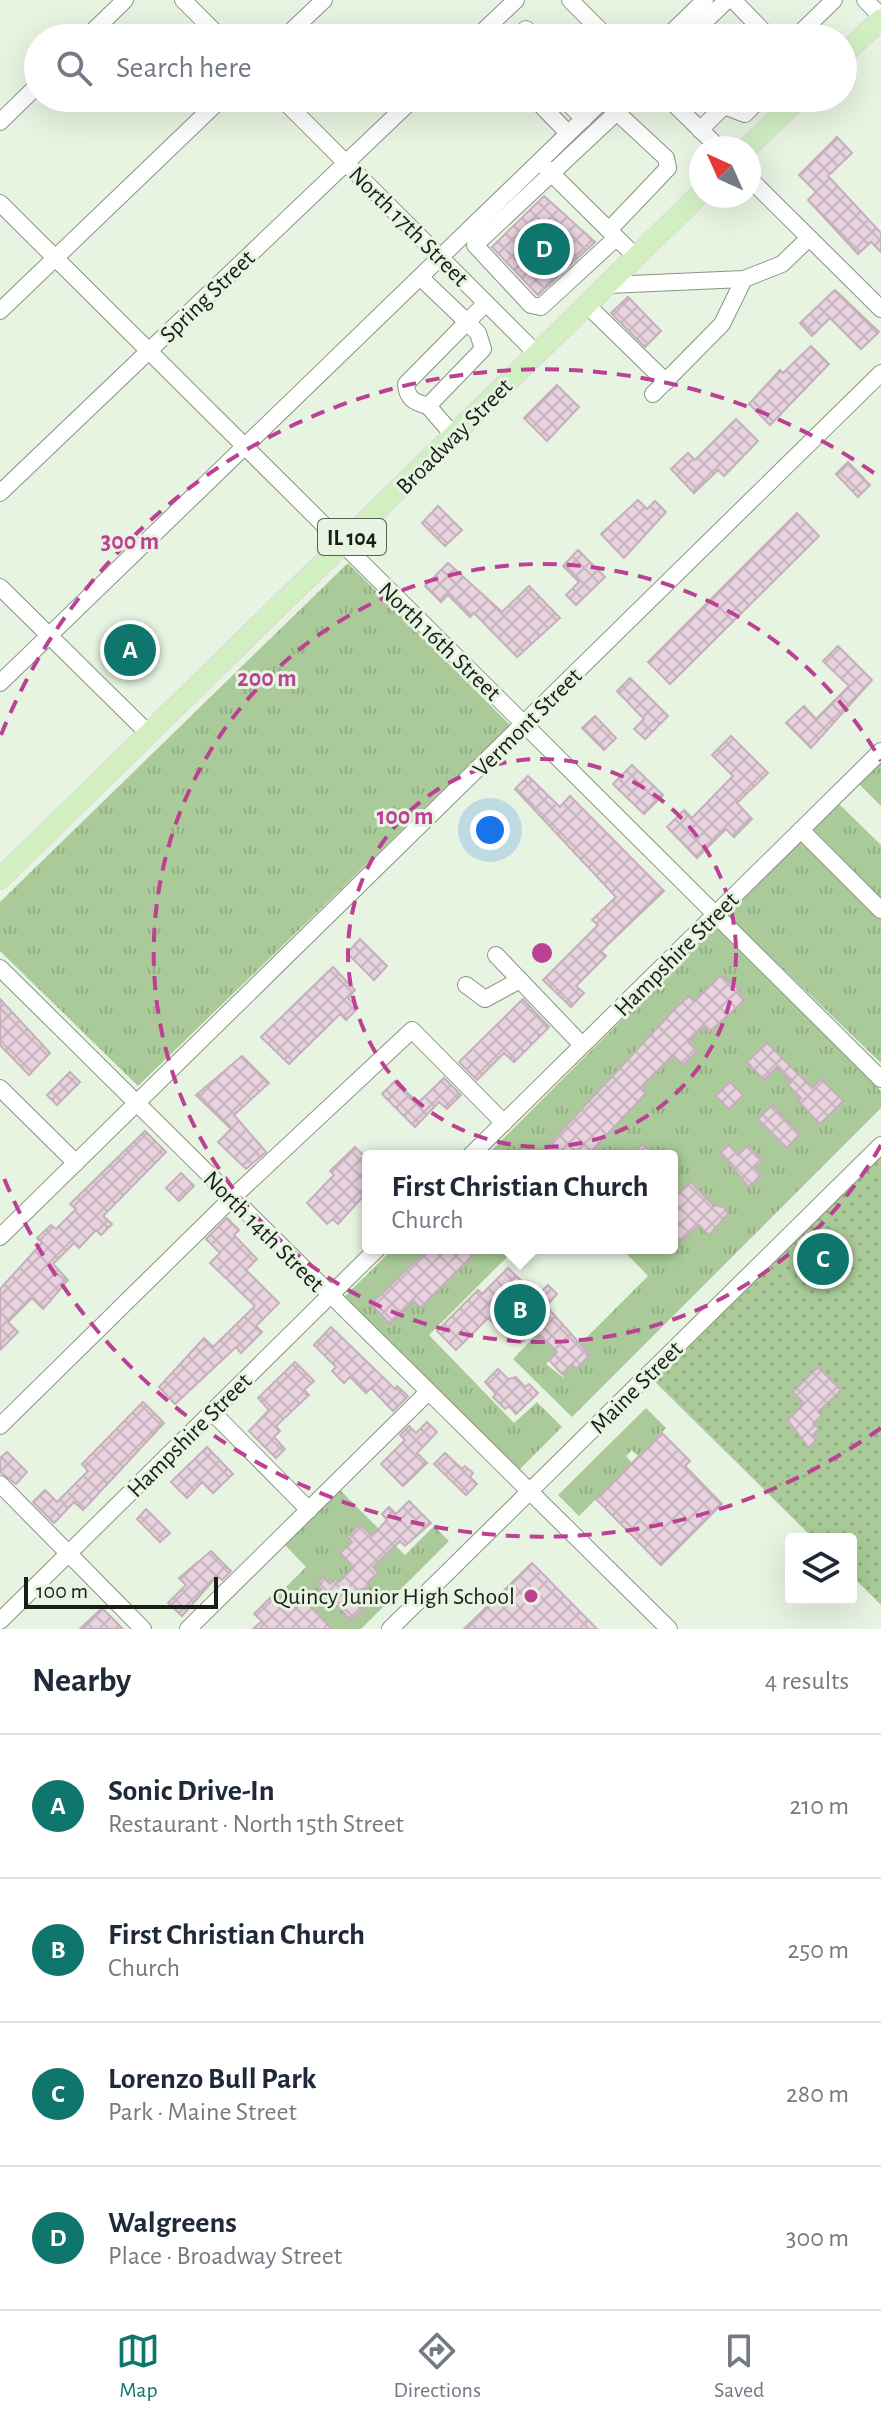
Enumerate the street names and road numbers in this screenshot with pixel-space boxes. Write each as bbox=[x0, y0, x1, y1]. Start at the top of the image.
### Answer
street label: North 17th Street bbox=[344, 162, 473, 291]
street label: Spring Street bbox=[156, 246, 260, 348]
street label: Broadway Street bbox=[392, 374, 517, 499]
road number: IL 104 bbox=[318, 519, 386, 555]
street label: North 16th Street bbox=[374, 578, 505, 706]
street label: Vermont Street bbox=[469, 664, 587, 782]
street label: Hampshire Street bbox=[610, 888, 744, 1021]
street label: North 14th Street bbox=[198, 1167, 328, 1297]
street label: Maine Street bbox=[586, 1337, 688, 1438]
street label: Hampshire Street bbox=[123, 1369, 257, 1502]

